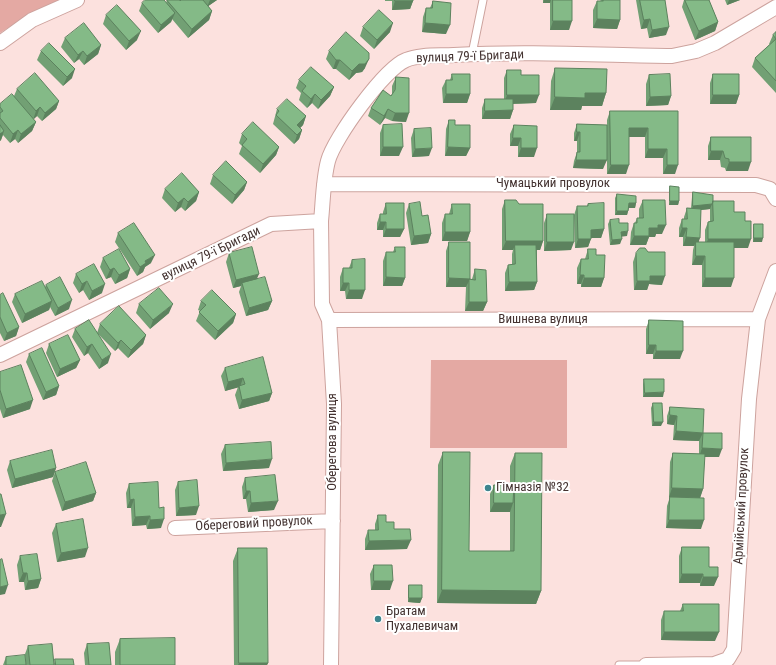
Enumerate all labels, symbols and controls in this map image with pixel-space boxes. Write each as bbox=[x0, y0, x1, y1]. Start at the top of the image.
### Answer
street label: вулиця 79-ї Бригади bbox=[416, 47, 524, 67]
street label: Чумацький провулок bbox=[496, 176, 610, 192]
street label: вулиця 79-ї Бригади bbox=[159, 223, 263, 285]
street label: Вишнева вулиця bbox=[498, 312, 588, 328]
street label: Оберегова вулиця bbox=[325, 393, 341, 491]
street label: Армійський провулок bbox=[731, 447, 753, 565]
place label: Гімназія №32 bbox=[496, 480, 569, 496]
marker: Гімназія №32 bbox=[483, 483, 493, 493]
street label: Обереговий провулок bbox=[195, 513, 313, 535]
place label: Братам Пухалевичам bbox=[386, 604, 458, 635]
marker: Братам Пухалевичам bbox=[373, 614, 383, 624]

